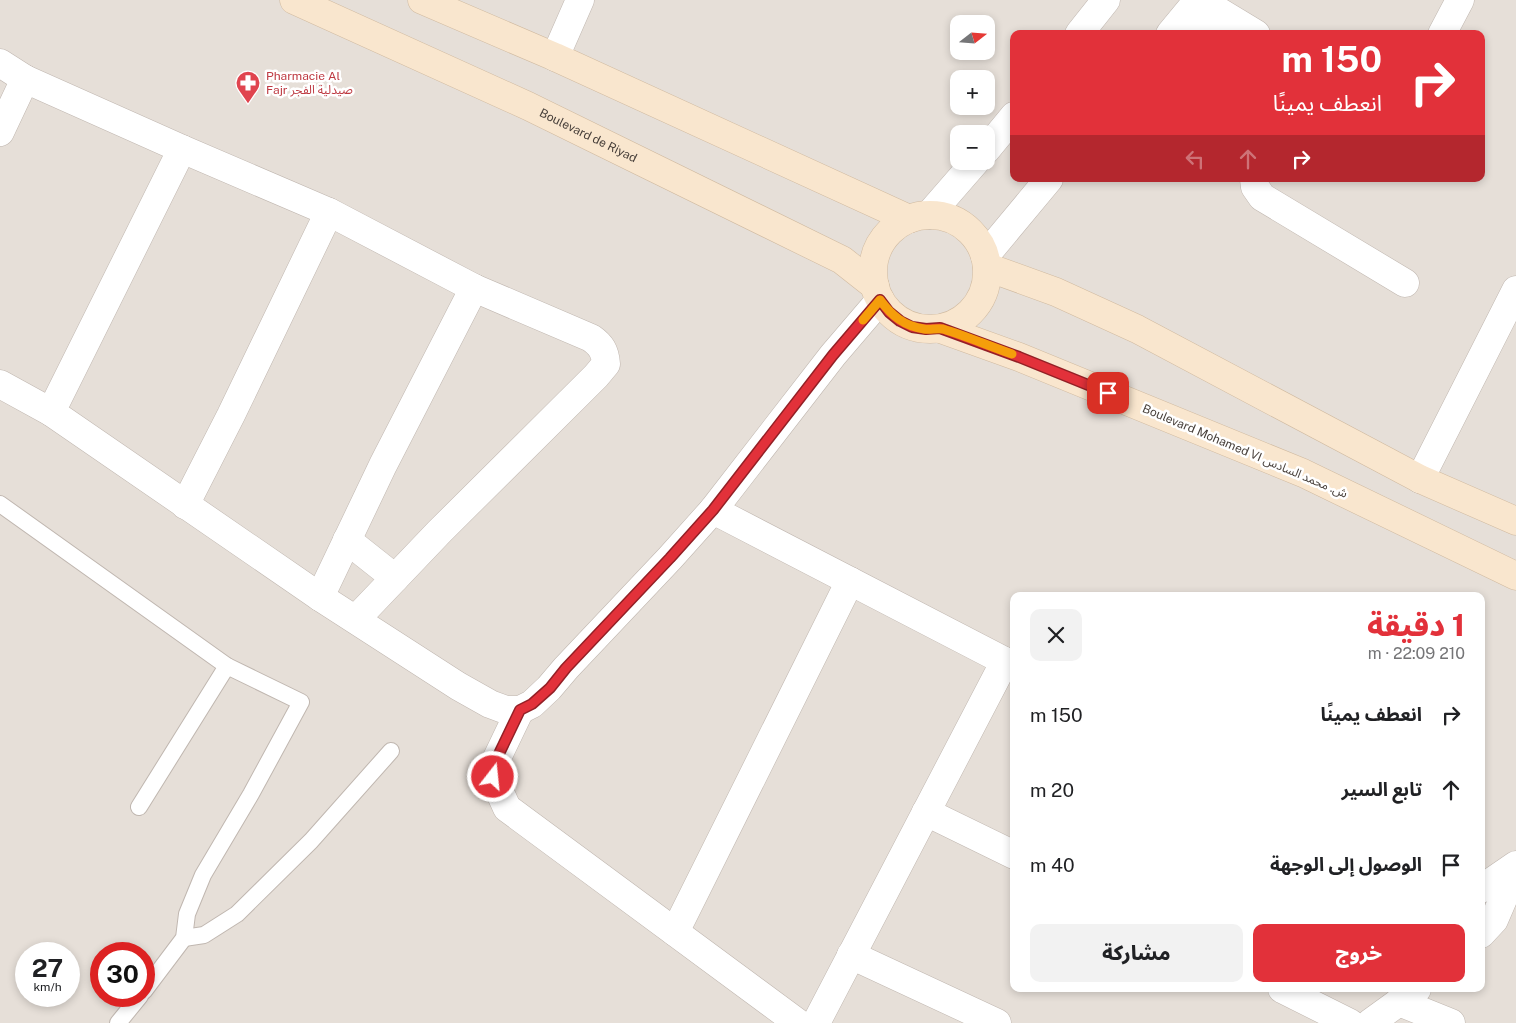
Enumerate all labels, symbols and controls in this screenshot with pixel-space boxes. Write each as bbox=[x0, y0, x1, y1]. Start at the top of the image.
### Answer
north arrow bbox=[950, 15, 995, 60]
map controls bbox=[950, 15, 995, 170]
text: 150 m bbox=[1282, 39, 1382, 80]
icon: right bbox=[1400, 50, 1465, 115]
place label: Pharmacie Al Fajr صيدلية الفجر bbox=[266, 69, 353, 97]
pharmacy icon: Pharmacie Al Fajr صيدلية الفجر bbox=[235, 70, 261, 104]
button: + bbox=[950, 70, 995, 115]
text: انعطف يمينًا bbox=[1273, 90, 1382, 116]
street label: Boulevard de Riyad bbox=[537, 106, 639, 165]
button: − bbox=[950, 125, 995, 170]
icon: left bbox=[1181, 145, 1209, 173]
icon: ahead bbox=[1234, 145, 1262, 173]
icon: right bbox=[1287, 145, 1315, 173]
pin bbox=[1087, 372, 1129, 414]
icon: arrive bbox=[1094, 379, 1122, 407]
street label: Boulevard Mohamed VI ش. محمد السادس bbox=[1140, 401, 1350, 501]
text: 1 دقيقة bbox=[1367, 607, 1465, 643]
button: close bbox=[1030, 609, 1082, 661]
text: 210 m · 22:09 bbox=[1368, 644, 1465, 663]
icon: right bbox=[1437, 701, 1465, 729]
text: انعطف يمينًا bbox=[1321, 703, 1422, 725]
text: 150 m bbox=[1030, 704, 1083, 726]
position arrow bbox=[466, 750, 518, 802]
icon: ahead bbox=[1437, 776, 1465, 804]
text: تابع السير bbox=[1341, 778, 1422, 800]
text: 20 m bbox=[1030, 779, 1074, 801]
icon: arrive bbox=[1437, 851, 1465, 879]
text: الوصول إلى الوجهة bbox=[1270, 853, 1422, 875]
text: 40 m bbox=[1030, 854, 1075, 876]
button: مشاركة bbox=[1030, 924, 1243, 982]
button: خروج bbox=[1253, 924, 1465, 982]
speed limit sign: 30 bbox=[90, 942, 155, 1007]
text: 27 bbox=[32, 953, 63, 983]
text: km/h bbox=[33, 980, 62, 994]

